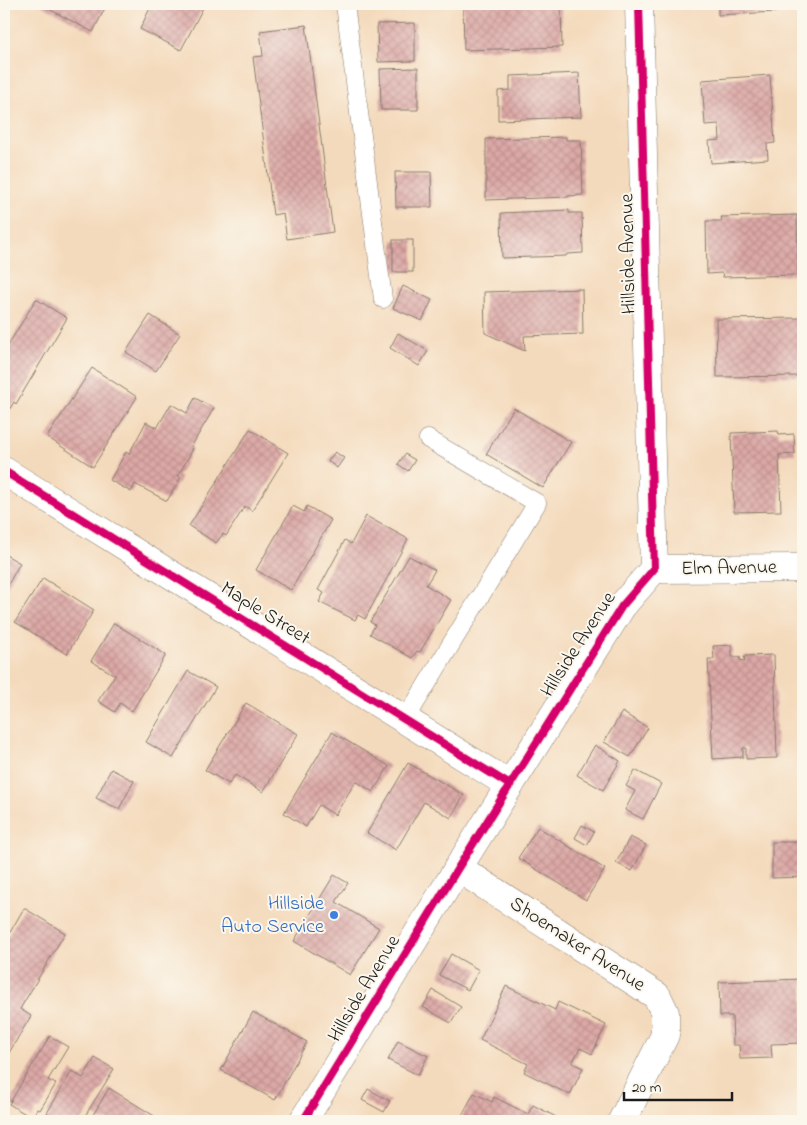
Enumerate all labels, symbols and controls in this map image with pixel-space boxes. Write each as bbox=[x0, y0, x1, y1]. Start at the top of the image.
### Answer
street label: Hillside Avenue bbox=[613, 193, 645, 315]
street label: Elm Avenue bbox=[681, 554, 777, 584]
street label: Maple Street bbox=[215, 575, 316, 653]
street label: Hillside Avenue bbox=[534, 586, 624, 704]
place label: Hillside Auto Service bbox=[221, 890, 324, 942]
street label: Shoemaker Avenue bbox=[503, 890, 651, 1000]
marker: Hillside Auto Service bbox=[328, 909, 340, 921]
street label: Hillside Avenue bbox=[321, 930, 409, 1048]
scale bar bbox=[624, 1070, 732, 1102]
text: 20 m bbox=[632, 1077, 662, 1099]

